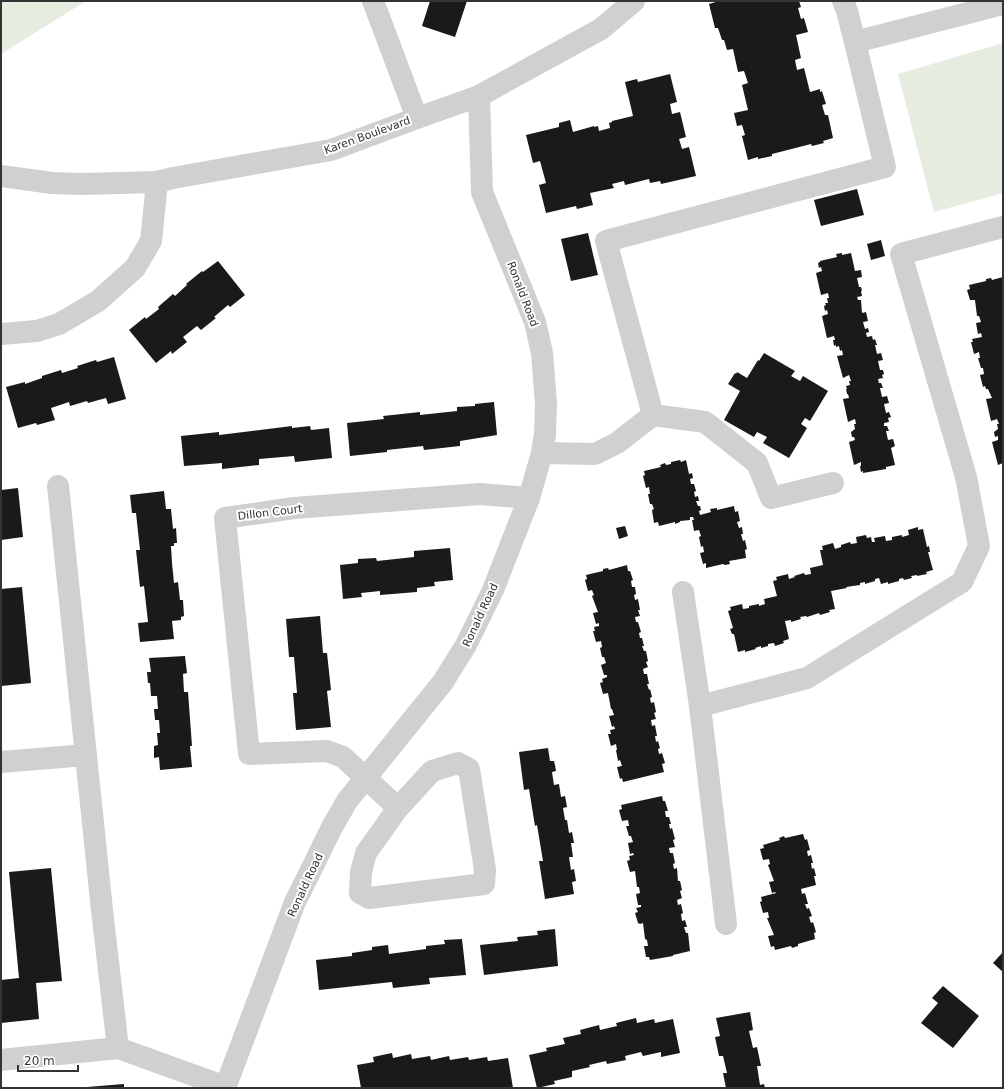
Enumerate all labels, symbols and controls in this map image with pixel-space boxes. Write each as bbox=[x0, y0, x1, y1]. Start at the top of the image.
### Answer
street label: Karen Boulevard bbox=[322, 114, 412, 157]
street label: Ronald Road bbox=[504, 260, 541, 329]
street label: Dillon Court bbox=[237, 502, 304, 523]
street label: Ronald Road bbox=[460, 581, 501, 649]
street label: Ronald Road bbox=[285, 851, 326, 919]
scale bar bbox=[18, 1047, 78, 1073]
text: 20 m bbox=[24, 1054, 55, 1068]

